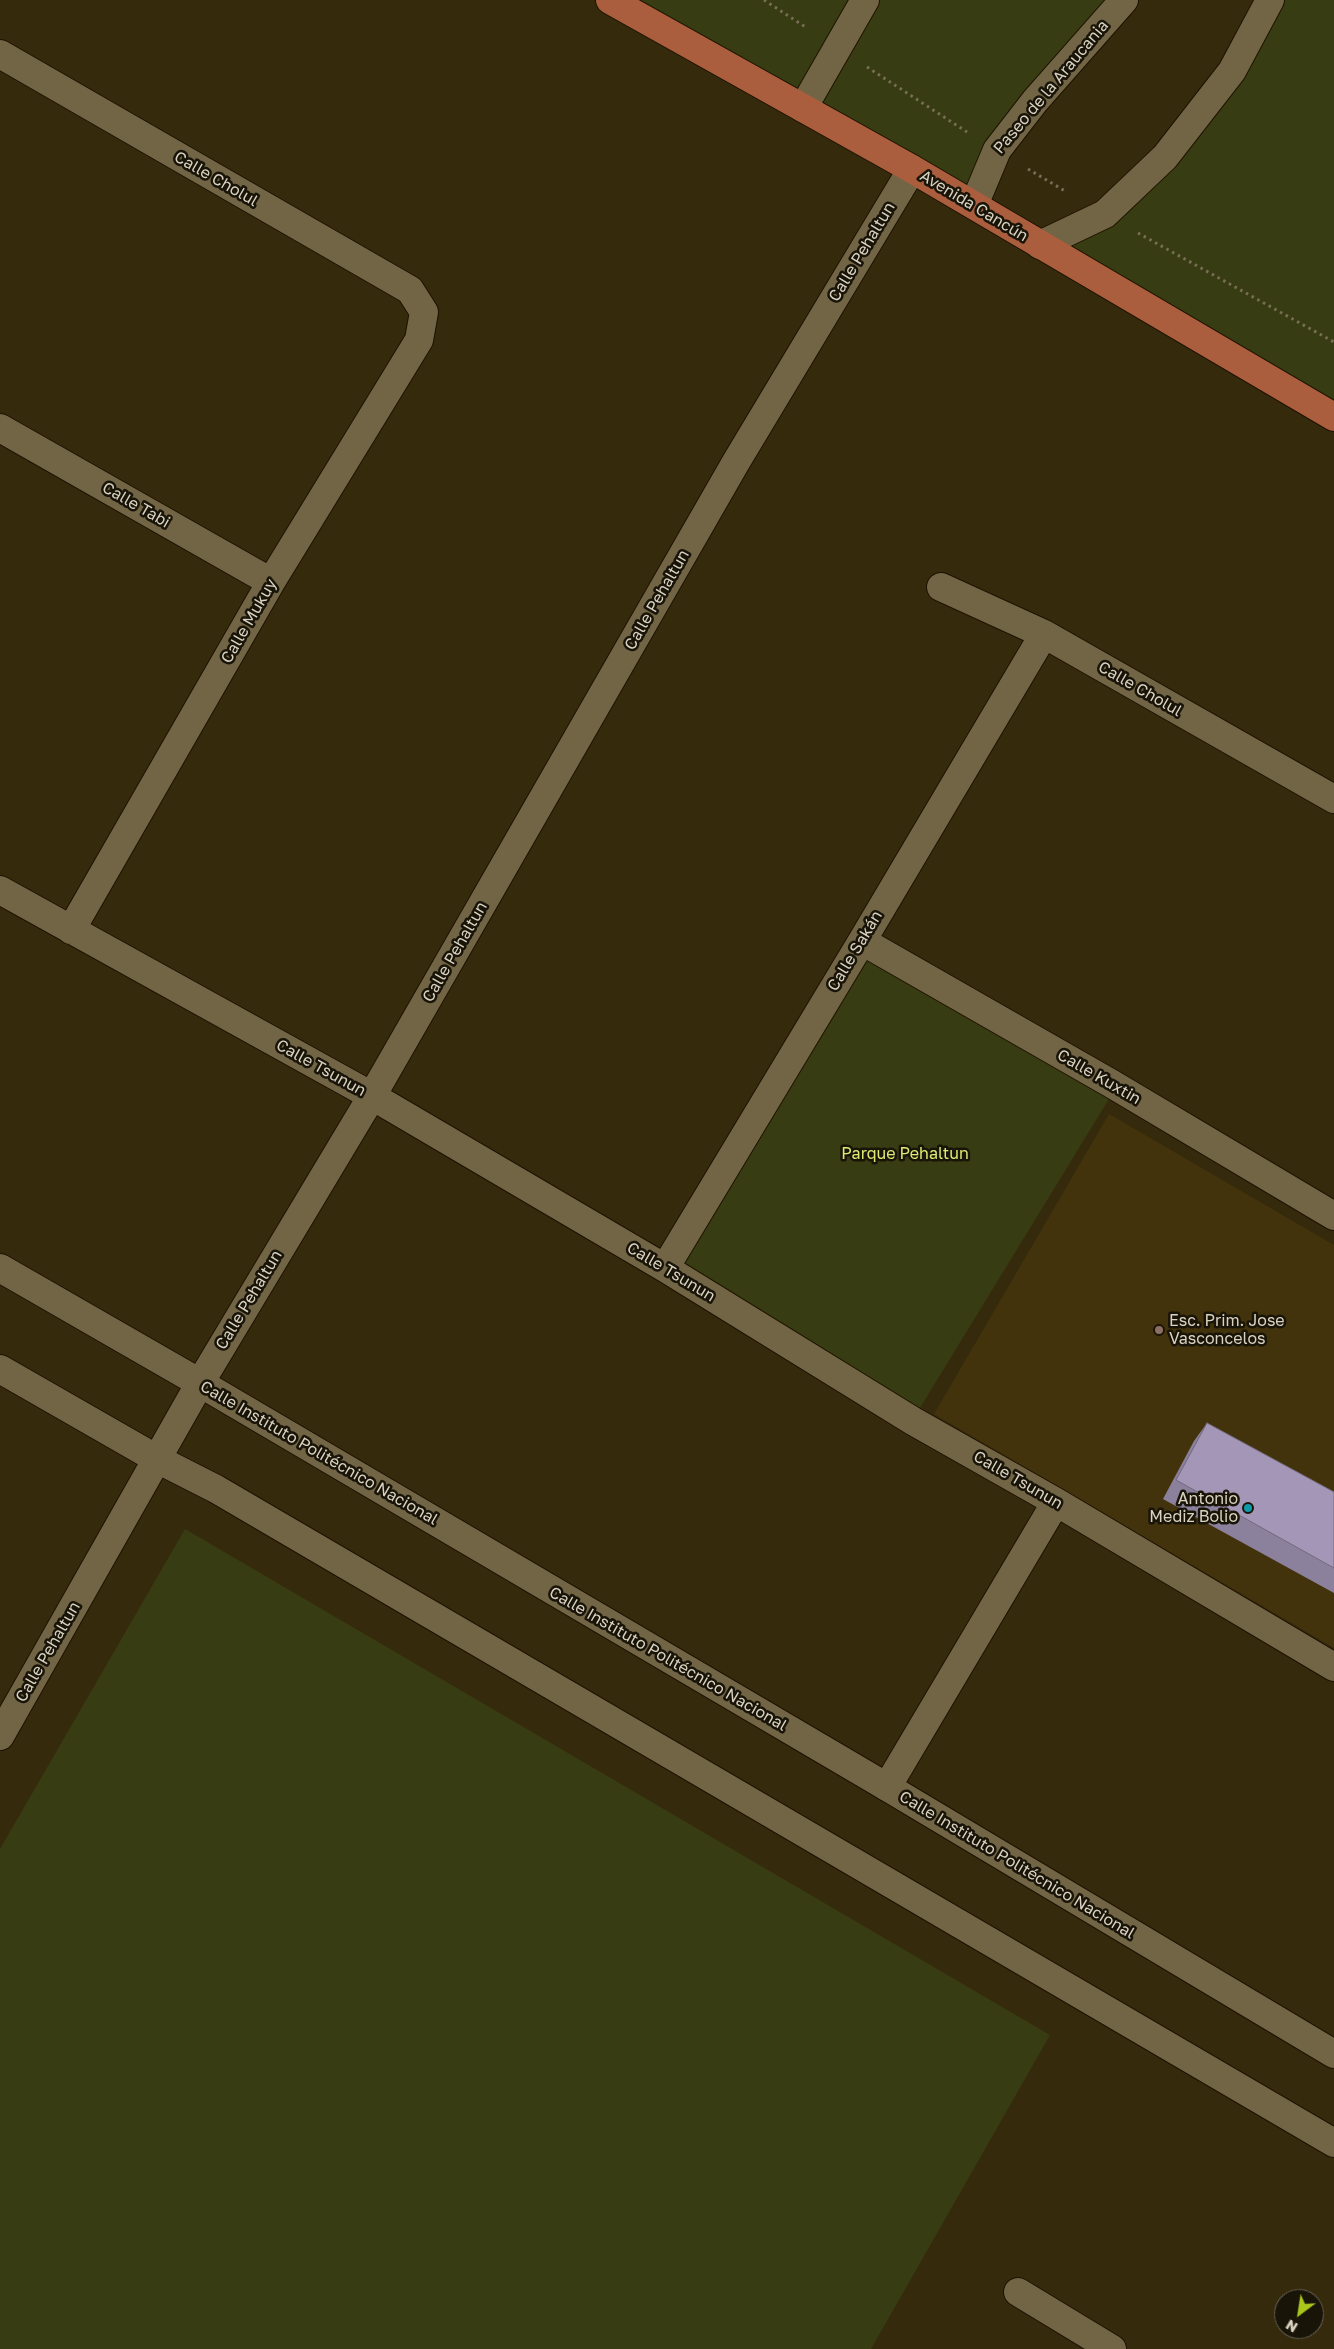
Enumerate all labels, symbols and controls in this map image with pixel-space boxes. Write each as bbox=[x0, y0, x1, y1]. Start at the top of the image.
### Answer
street label: Paseo de la Araucania bbox=[990, 16, 1112, 158]
street label: Calle Cholul bbox=[171, 147, 261, 211]
street label: Avenida Cancún bbox=[916, 166, 1032, 246]
street label: Calle Pehaltun bbox=[825, 199, 899, 305]
street label: Calle Tabi bbox=[99, 478, 173, 532]
street label: Calle Pehaltun bbox=[621, 546, 693, 654]
street label: Calle Mukuy bbox=[217, 575, 281, 667]
street label: Calle Cholul bbox=[1095, 657, 1185, 721]
street label: Calle Pehaltun bbox=[419, 898, 491, 1006]
street label: Calle Sakán bbox=[824, 907, 886, 995]
street label: Calle Tsunun bbox=[273, 1035, 369, 1101]
street label: Calle Kuxtin bbox=[1054, 1045, 1144, 1109]
park label: Parque Pehaltun bbox=[841, 1144, 969, 1164]
street label: Calle Tsunun bbox=[623, 1238, 719, 1306]
street label: Calle Pehaltun bbox=[212, 1247, 286, 1353]
place label: Esc. Prim. Jose Vasconcelos bbox=[1169, 1311, 1285, 1349]
marker: Esc. Prim. Jose Vasconcelos bbox=[1153, 1324, 1165, 1336]
street label: Calle Instituto Politécnico Nacional bbox=[197, 1377, 441, 1529]
street label: Calle Tsunun bbox=[970, 1447, 1066, 1513]
place label: Antonio Mediz Bolio bbox=[1149, 1489, 1238, 1527]
marker: Antonio Mediz Bolio bbox=[1242, 1502, 1254, 1514]
street label: Calle Instituto Politécnico Nacional bbox=[546, 1583, 790, 1735]
street label: Calle Pehaltun bbox=[12, 1598, 84, 1706]
street label: Calle Instituto Politécnico Nacional bbox=[896, 1787, 1138, 1943]
north arrow bbox=[1274, 2289, 1324, 2339]
text: N bbox=[1283, 2316, 1300, 2336]

